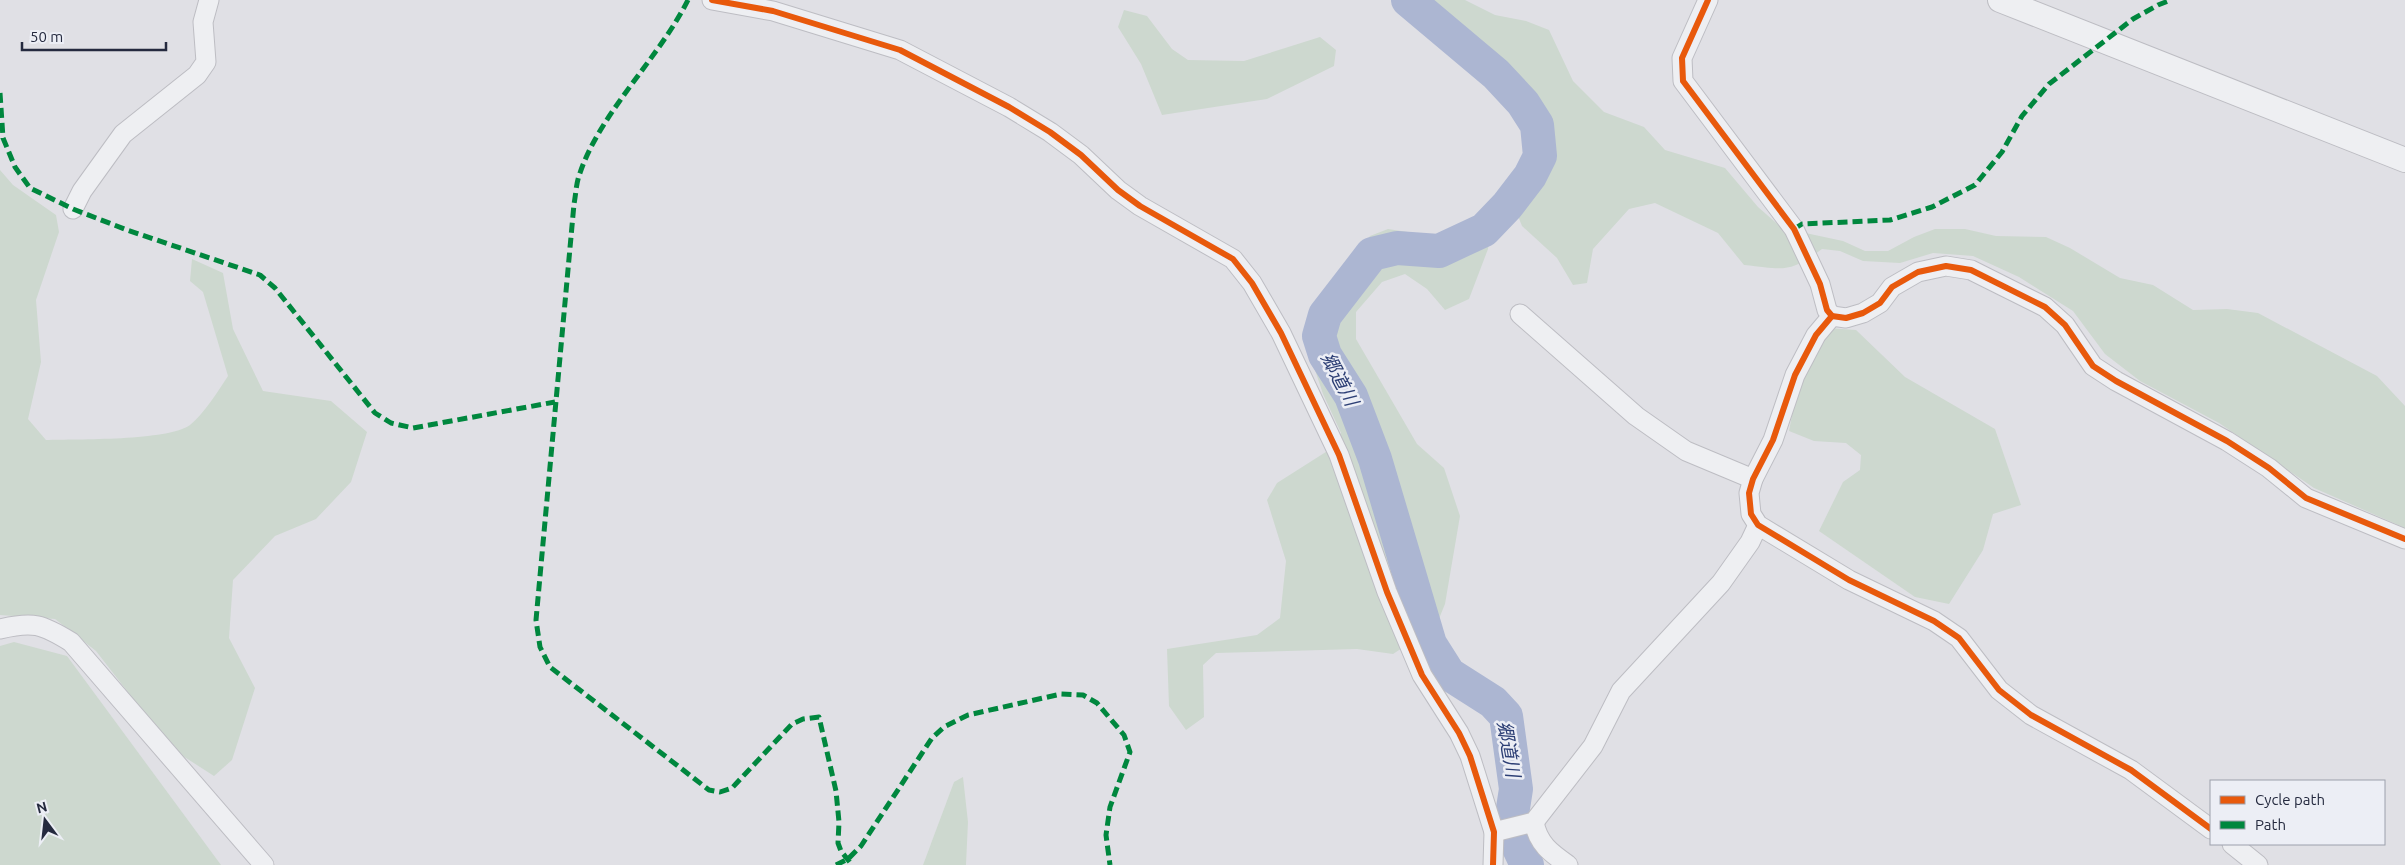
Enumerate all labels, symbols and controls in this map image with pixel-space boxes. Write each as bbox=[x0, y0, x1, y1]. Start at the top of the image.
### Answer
scale bar bbox=[22, 20, 166, 52]
text: 50 m bbox=[30, 28, 63, 45]
water label: 郷道川 bbox=[1317, 349, 1364, 411]
water label: 郷道川 bbox=[1493, 719, 1525, 781]
legend bbox=[2210, 780, 2385, 845]
text: Cycle path bbox=[2255, 791, 2325, 808]
north arrow bbox=[20, 795, 70, 845]
text: N bbox=[35, 798, 49, 817]
text: Path bbox=[2255, 816, 2286, 833]

